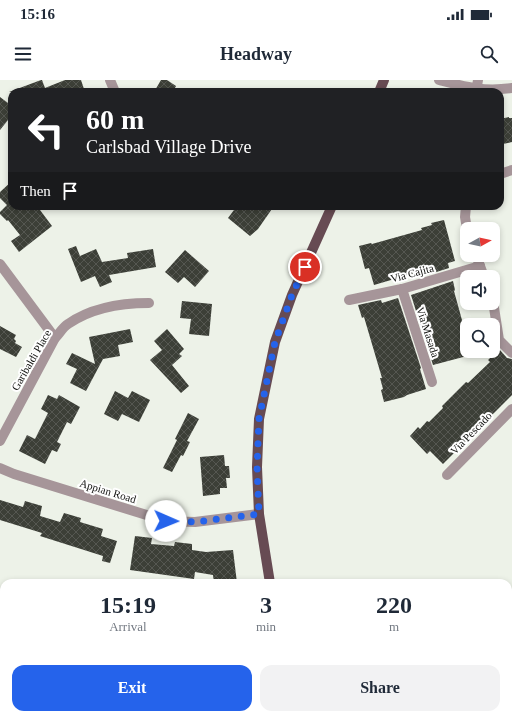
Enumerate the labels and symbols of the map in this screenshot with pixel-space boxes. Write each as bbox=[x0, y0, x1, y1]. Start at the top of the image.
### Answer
north arrow bbox=[460, 222, 500, 262]
pin bbox=[288, 250, 322, 284]
street label: Via Cajita bbox=[389, 261, 435, 285]
street label: Via Masada bbox=[414, 305, 442, 359]
street label: Garibaldi Place bbox=[9, 327, 53, 392]
street label: Via Pescado bbox=[448, 409, 494, 457]
street label: Appian Road bbox=[78, 477, 138, 505]
position arrow bbox=[145, 500, 187, 542]

